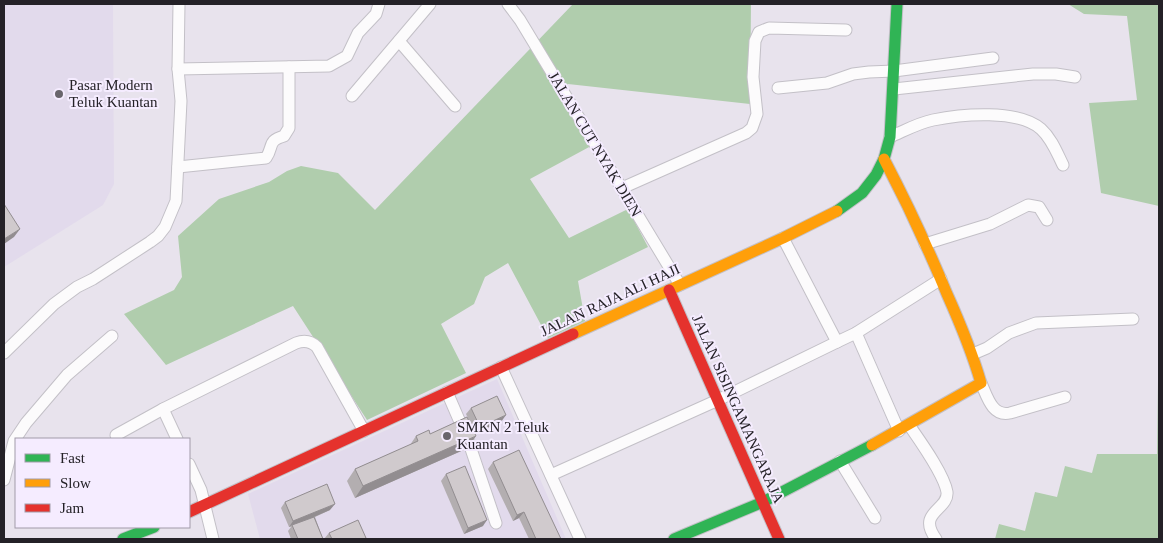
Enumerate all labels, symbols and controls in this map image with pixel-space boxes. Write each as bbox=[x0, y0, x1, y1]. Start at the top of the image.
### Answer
street label: JALAN CUT NYAK DIEN bbox=[545, 69, 645, 219]
place label: Pasar Modern Teluk Kuantan bbox=[69, 77, 158, 110]
marker: Pasar Modern Teluk Kuantan bbox=[53, 88, 65, 100]
street label: JALAN RAJA ALI HAJI bbox=[538, 261, 682, 339]
street label: JALAN SISINGAMANGARAJA bbox=[689, 312, 787, 506]
place label: SMKN 2 Teluk Kuantan bbox=[457, 419, 550, 452]
marker: SMKN 2 Teluk Kuantan bbox=[441, 430, 453, 442]
legend bbox=[15, 438, 190, 528]
text: Fast bbox=[60, 450, 86, 466]
text: Slow bbox=[60, 475, 91, 491]
text: Jam bbox=[60, 500, 84, 516]

